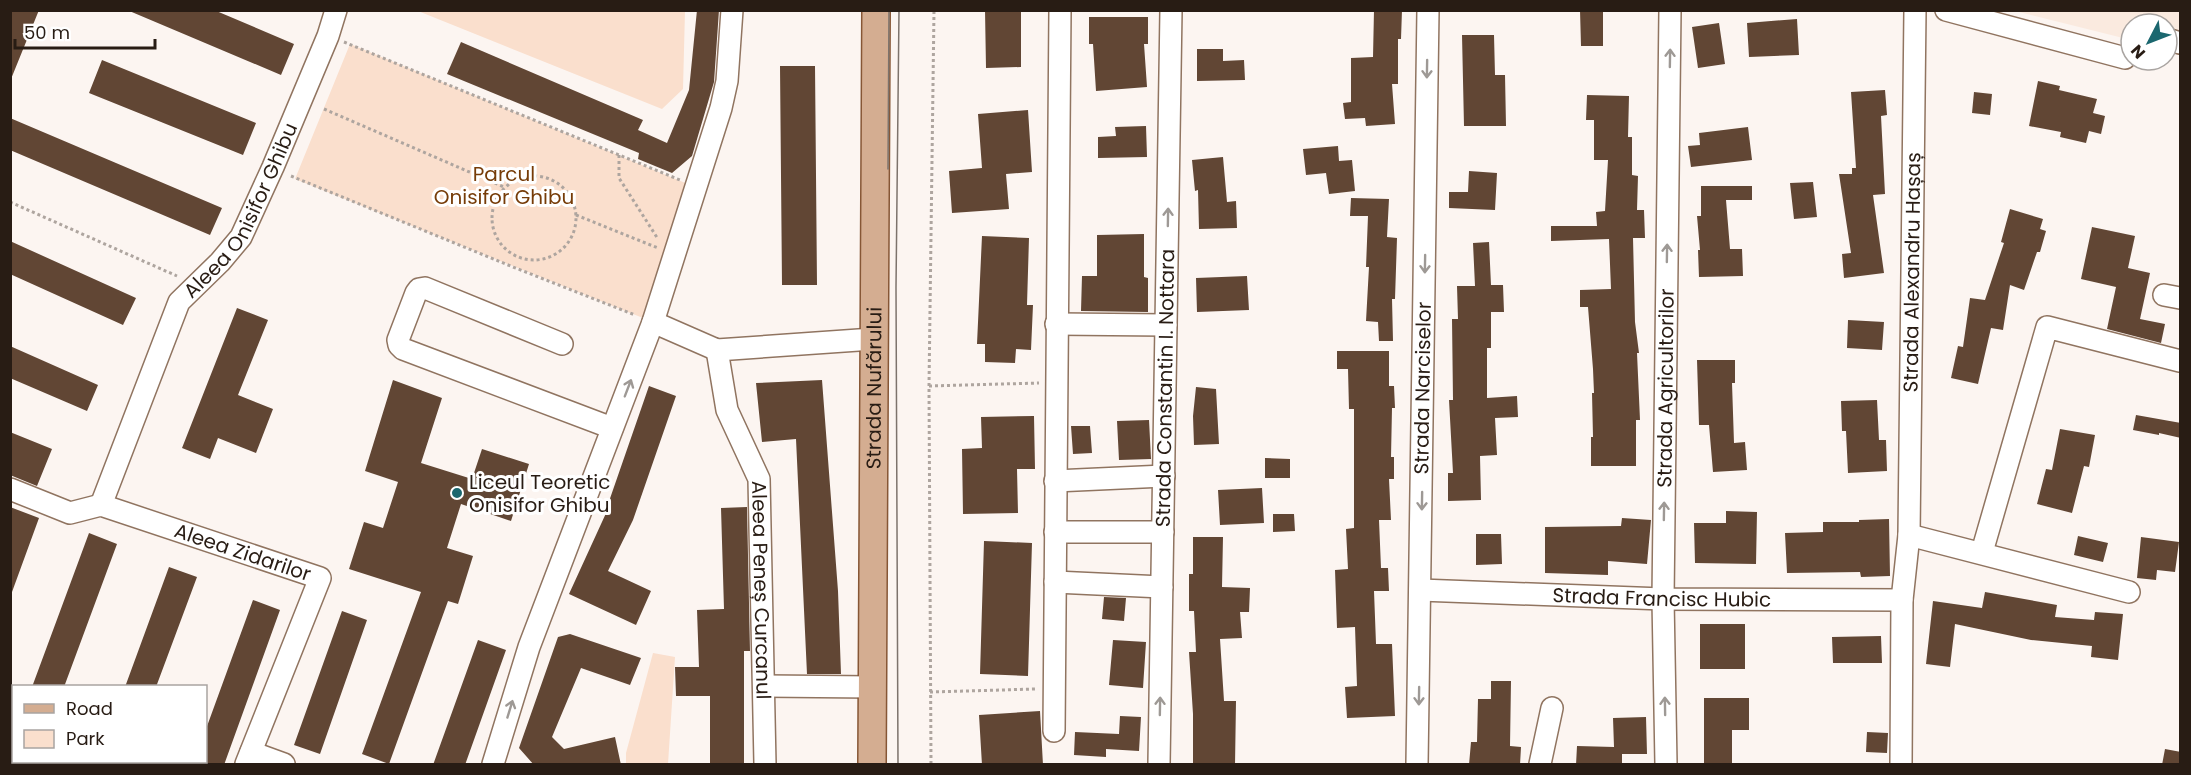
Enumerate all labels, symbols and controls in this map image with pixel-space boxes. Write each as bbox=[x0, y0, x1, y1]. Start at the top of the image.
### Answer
scale bar bbox=[15, 12, 154, 50]
north arrow bbox=[2119, 12, 2179, 72]
text: 50 m bbox=[24, 20, 70, 45]
text: N bbox=[2126, 40, 2151, 64]
one-way arrow bbox=[1664, 49, 1675, 69]
one-way arrow bbox=[1421, 58, 1433, 78]
street label: Aleea Onisifor Ghibu bbox=[177, 118, 304, 304]
street label: Strada Alexandru Hașaș bbox=[1897, 152, 1927, 393]
park label: Parcul Onisifor Ghibu bbox=[434, 160, 574, 211]
one-way arrow bbox=[1162, 208, 1174, 228]
one-way arrow bbox=[1661, 244, 1673, 264]
street label: Strada Constantin I. Nottara bbox=[1149, 249, 1181, 527]
one-way arrow bbox=[1419, 253, 1431, 273]
street label: Strada Agricultorilor bbox=[1650, 288, 1681, 488]
street label: Strada Narciselor bbox=[1407, 302, 1438, 475]
street label: Strada Nufărului bbox=[860, 307, 888, 469]
one-way arrow bbox=[623, 379, 634, 397]
place label: Liceul Teoretic Onisifor Ghibu bbox=[469, 468, 610, 519]
street label: Aleea Peneș Curcanul bbox=[745, 480, 778, 700]
marker: Liceul Teoretic Onisifor Ghibu bbox=[450, 486, 464, 500]
one-way arrow bbox=[1416, 490, 1427, 510]
one-way arrow bbox=[1659, 502, 1670, 522]
street label: Aleea Zidarilor bbox=[171, 516, 315, 588]
street label: Strada Francisc Hubic bbox=[1552, 581, 1771, 613]
legend bbox=[12, 685, 207, 763]
one-way arrow bbox=[1413, 685, 1424, 705]
text: Road bbox=[66, 696, 113, 721]
one-way arrow bbox=[1154, 697, 1166, 717]
one-way arrow bbox=[1659, 697, 1671, 717]
one-way arrow bbox=[505, 700, 516, 719]
text: Park bbox=[66, 726, 105, 751]

